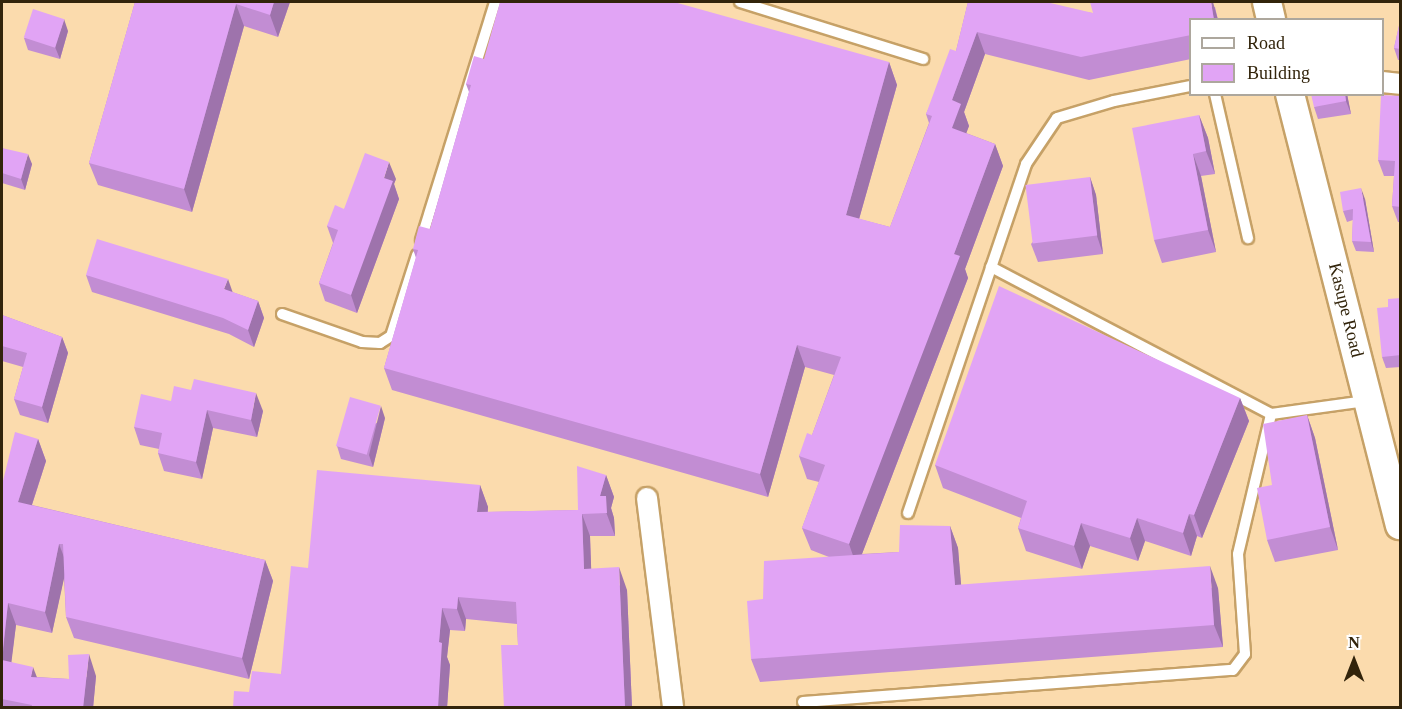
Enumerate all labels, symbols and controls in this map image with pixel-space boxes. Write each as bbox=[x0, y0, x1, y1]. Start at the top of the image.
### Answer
legend bbox=[1189, 18, 1384, 96]
text: Road bbox=[1247, 33, 1285, 53]
text: Building bbox=[1247, 63, 1310, 83]
street label: Kasupe Road bbox=[1324, 261, 1368, 359]
north arrow bbox=[1324, 631, 1384, 691]
text: N bbox=[1348, 634, 1360, 651]

